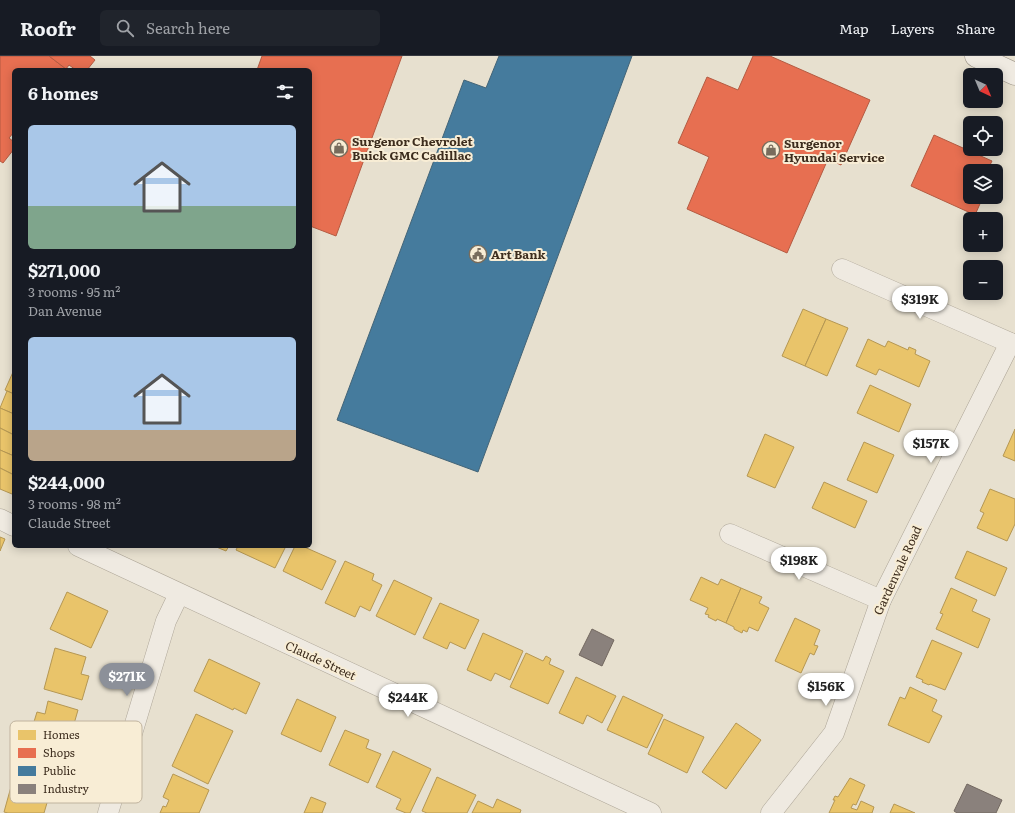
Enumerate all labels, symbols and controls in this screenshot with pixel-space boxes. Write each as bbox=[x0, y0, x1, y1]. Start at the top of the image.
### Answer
search box bbox=[100, 10, 380, 46]
text: Roofr bbox=[20, 14, 76, 42]
text: Search here bbox=[146, 16, 230, 39]
icon: search bbox=[114, 17, 136, 39]
text: Map bbox=[839, 18, 869, 38]
text: Layers bbox=[891, 18, 934, 38]
text: Share bbox=[956, 18, 995, 38]
north arrow bbox=[963, 68, 1003, 108]
map controls bbox=[963, 68, 1003, 300]
text: 6 homes bbox=[28, 80, 98, 105]
icon: filters bbox=[274, 81, 296, 103]
button: locate bbox=[963, 116, 1003, 156]
place label: Surgenor Chevrolet Buick GMC Cadillac bbox=[352, 132, 473, 164]
place label: Surgenor Hyundai Service bbox=[784, 134, 885, 166]
shop icon: Surgenor Chevrolet Buick GMC Cadillac bbox=[329, 138, 349, 158]
shop icon: Surgenor Hyundai Service bbox=[761, 140, 781, 160]
icon: home bbox=[126, 151, 198, 223]
button: layers bbox=[963, 164, 1003, 204]
button: + bbox=[963, 212, 1003, 252]
public building icon: Art Bank bbox=[468, 244, 488, 264]
place label: Art Bank bbox=[491, 245, 546, 263]
text: $271,000 bbox=[28, 257, 100, 282]
button: − bbox=[963, 260, 1003, 300]
text: 3 rooms · 95 m² bbox=[28, 282, 120, 301]
pin: $319K bbox=[892, 286, 948, 320]
text: $319K bbox=[901, 289, 939, 308]
text: Dan Avenue bbox=[28, 301, 102, 320]
icon: home bbox=[126, 363, 198, 435]
pin: $157K bbox=[903, 430, 959, 464]
text: $157K bbox=[912, 433, 950, 452]
text: $244,000 bbox=[28, 469, 105, 494]
text: 3 rooms · 98 m² bbox=[28, 494, 121, 513]
text: Claude Street bbox=[28, 513, 111, 532]
street label: Gardenvale Road bbox=[868, 522, 926, 618]
pin: $198K bbox=[771, 547, 827, 581]
text: $198K bbox=[780, 550, 818, 569]
street label: Claude Street bbox=[283, 636, 359, 684]
pin: $271K bbox=[99, 663, 155, 697]
text: $271K bbox=[108, 666, 146, 685]
pin: $156K bbox=[798, 673, 854, 707]
text: $156K bbox=[807, 676, 845, 695]
pin: $244K bbox=[380, 684, 436, 718]
text: $244K bbox=[388, 687, 428, 706]
legend bbox=[10, 721, 142, 803]
text: Homes bbox=[43, 726, 80, 742]
text: Shops bbox=[43, 744, 75, 760]
text: Public bbox=[43, 762, 76, 778]
text: Industry bbox=[43, 780, 90, 796]

